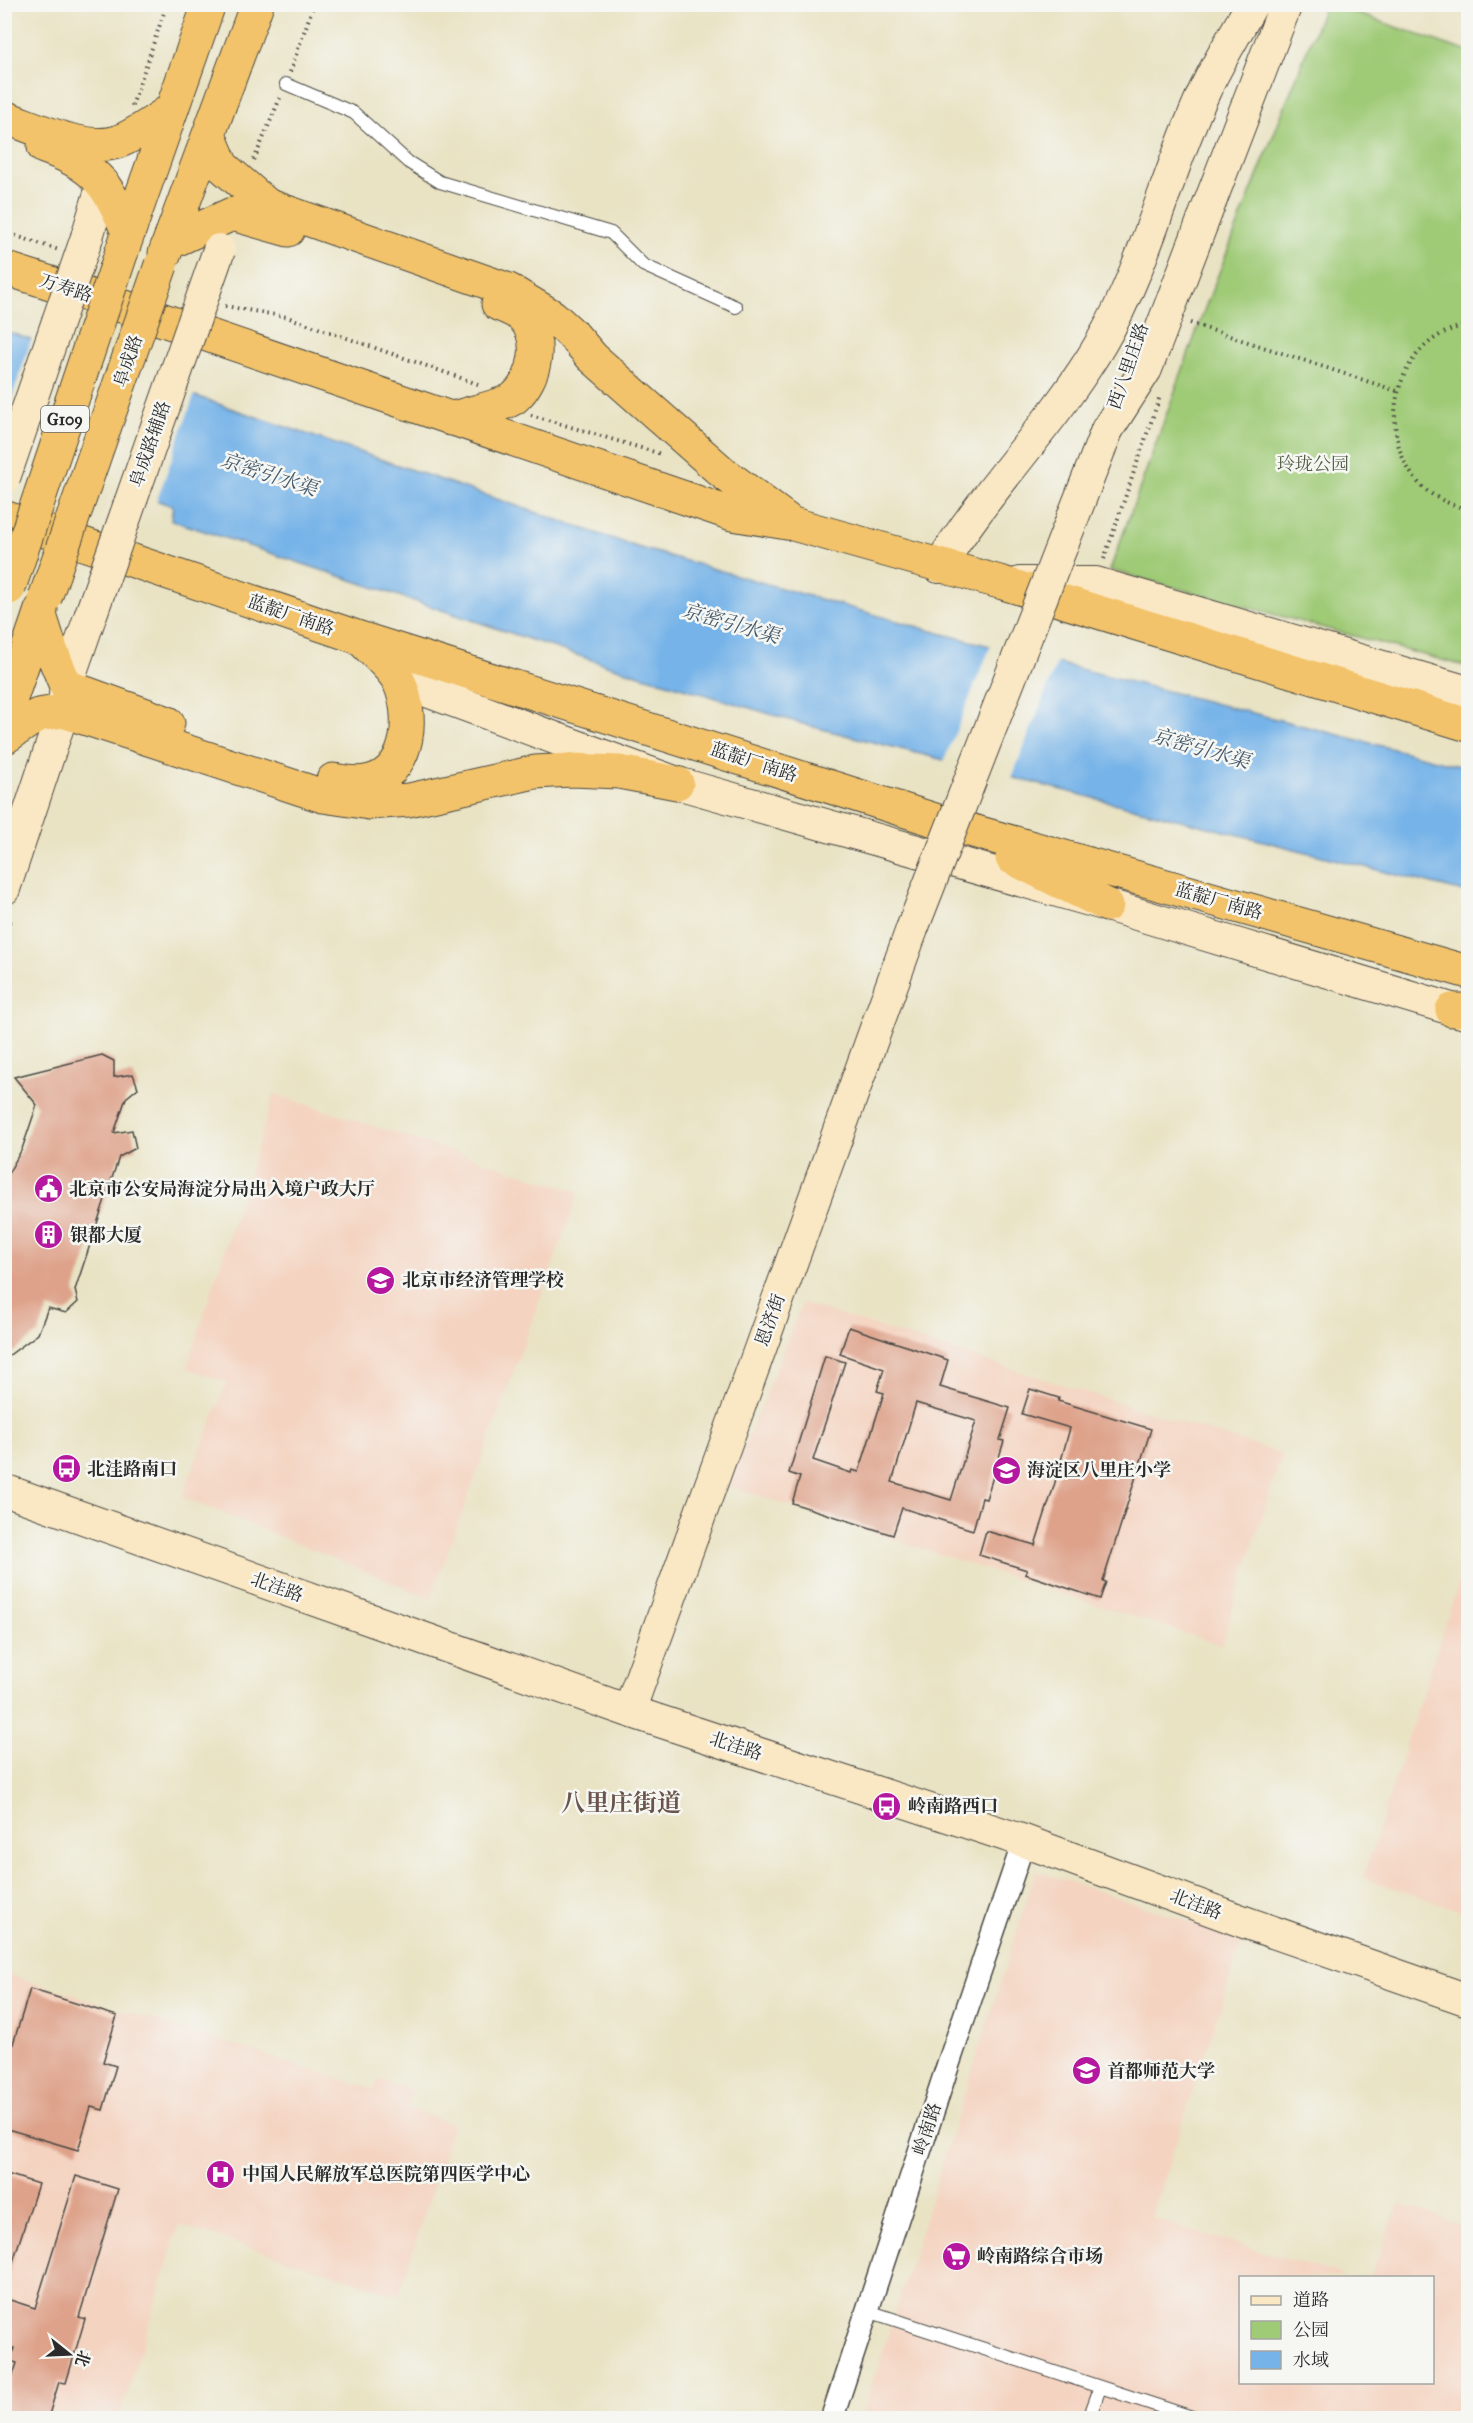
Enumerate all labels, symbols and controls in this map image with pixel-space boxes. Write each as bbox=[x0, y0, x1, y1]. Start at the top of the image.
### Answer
street label: 万寿路 bbox=[37, 269, 95, 307]
street label: 西八里庄路 bbox=[1103, 320, 1153, 412]
street label: 阜成路 bbox=[109, 332, 147, 390]
street label: 阜成路辅路 bbox=[125, 398, 175, 490]
road number: G109 bbox=[41, 406, 89, 432]
water label: 京密引水渠 bbox=[218, 447, 323, 502]
park label: 玲珑公园 bbox=[1277, 453, 1349, 475]
street label: 蓝靛厂南路 bbox=[245, 590, 337, 640]
water label: 京密引水渠 bbox=[680, 598, 785, 649]
water label: 京密引水渠 bbox=[1150, 723, 1255, 774]
street label: 蓝靛厂南路 bbox=[708, 738, 800, 786]
street label: 蓝靛厂南路 bbox=[1173, 878, 1265, 924]
public building icon: 北京市公安局海淀分局出入境户政大厅 bbox=[32, 1173, 64, 1205]
place label: 北京市公安局海淀分局出入境户政大厅 bbox=[69, 1178, 375, 1200]
building icon: 银都大厦 bbox=[33, 1219, 65, 1251]
place label: 银都大厦 bbox=[70, 1224, 142, 1246]
school or university icon: 北京市经济管理学校 bbox=[365, 1264, 397, 1296]
place label: 北京市经济管理学校 bbox=[402, 1269, 564, 1291]
street label: 恩济街 bbox=[750, 1291, 790, 1349]
bus stop icon: 北洼路南口 bbox=[50, 1453, 82, 1485]
school or university icon: 海淀区八里庄小学 bbox=[990, 1454, 1022, 1486]
place label: 北洼路南口 bbox=[87, 1458, 177, 1480]
place label: 海淀区八里庄小学 bbox=[1027, 1459, 1171, 1481]
street label: 北洼路 bbox=[248, 1567, 306, 1607]
street label: 北洼路 bbox=[707, 1727, 765, 1765]
district label: 八里庄街道 bbox=[561, 1788, 681, 1818]
bus stop icon: 岭南路西口 bbox=[871, 1790, 903, 1822]
place label: 岭南路西口 bbox=[908, 1795, 998, 1817]
street label: 北洼路 bbox=[1167, 1884, 1225, 1924]
school or university icon: 首都师范大学 bbox=[1070, 2055, 1102, 2087]
place label: 首都师范大学 bbox=[1107, 2060, 1215, 2082]
street label: 岭南路 bbox=[908, 2100, 946, 2158]
hospital icon: 中国人民解放军总医院第四医学中心 bbox=[205, 2158, 237, 2190]
place label: 中国人民解放军总医院第四医学中心 bbox=[242, 2163, 530, 2185]
supermarket icon: 岭南路综合市场 bbox=[940, 2240, 972, 2272]
place label: 岭南路综合市场 bbox=[977, 2245, 1103, 2267]
legend bbox=[1239, 2276, 1434, 2384]
text: 道路 bbox=[1293, 2289, 1329, 2311]
text: 公园 bbox=[1293, 2319, 1329, 2341]
north arrow bbox=[39, 2324, 99, 2384]
text: 北 bbox=[71, 2348, 94, 2369]
text: 水域 bbox=[1293, 2349, 1329, 2371]

